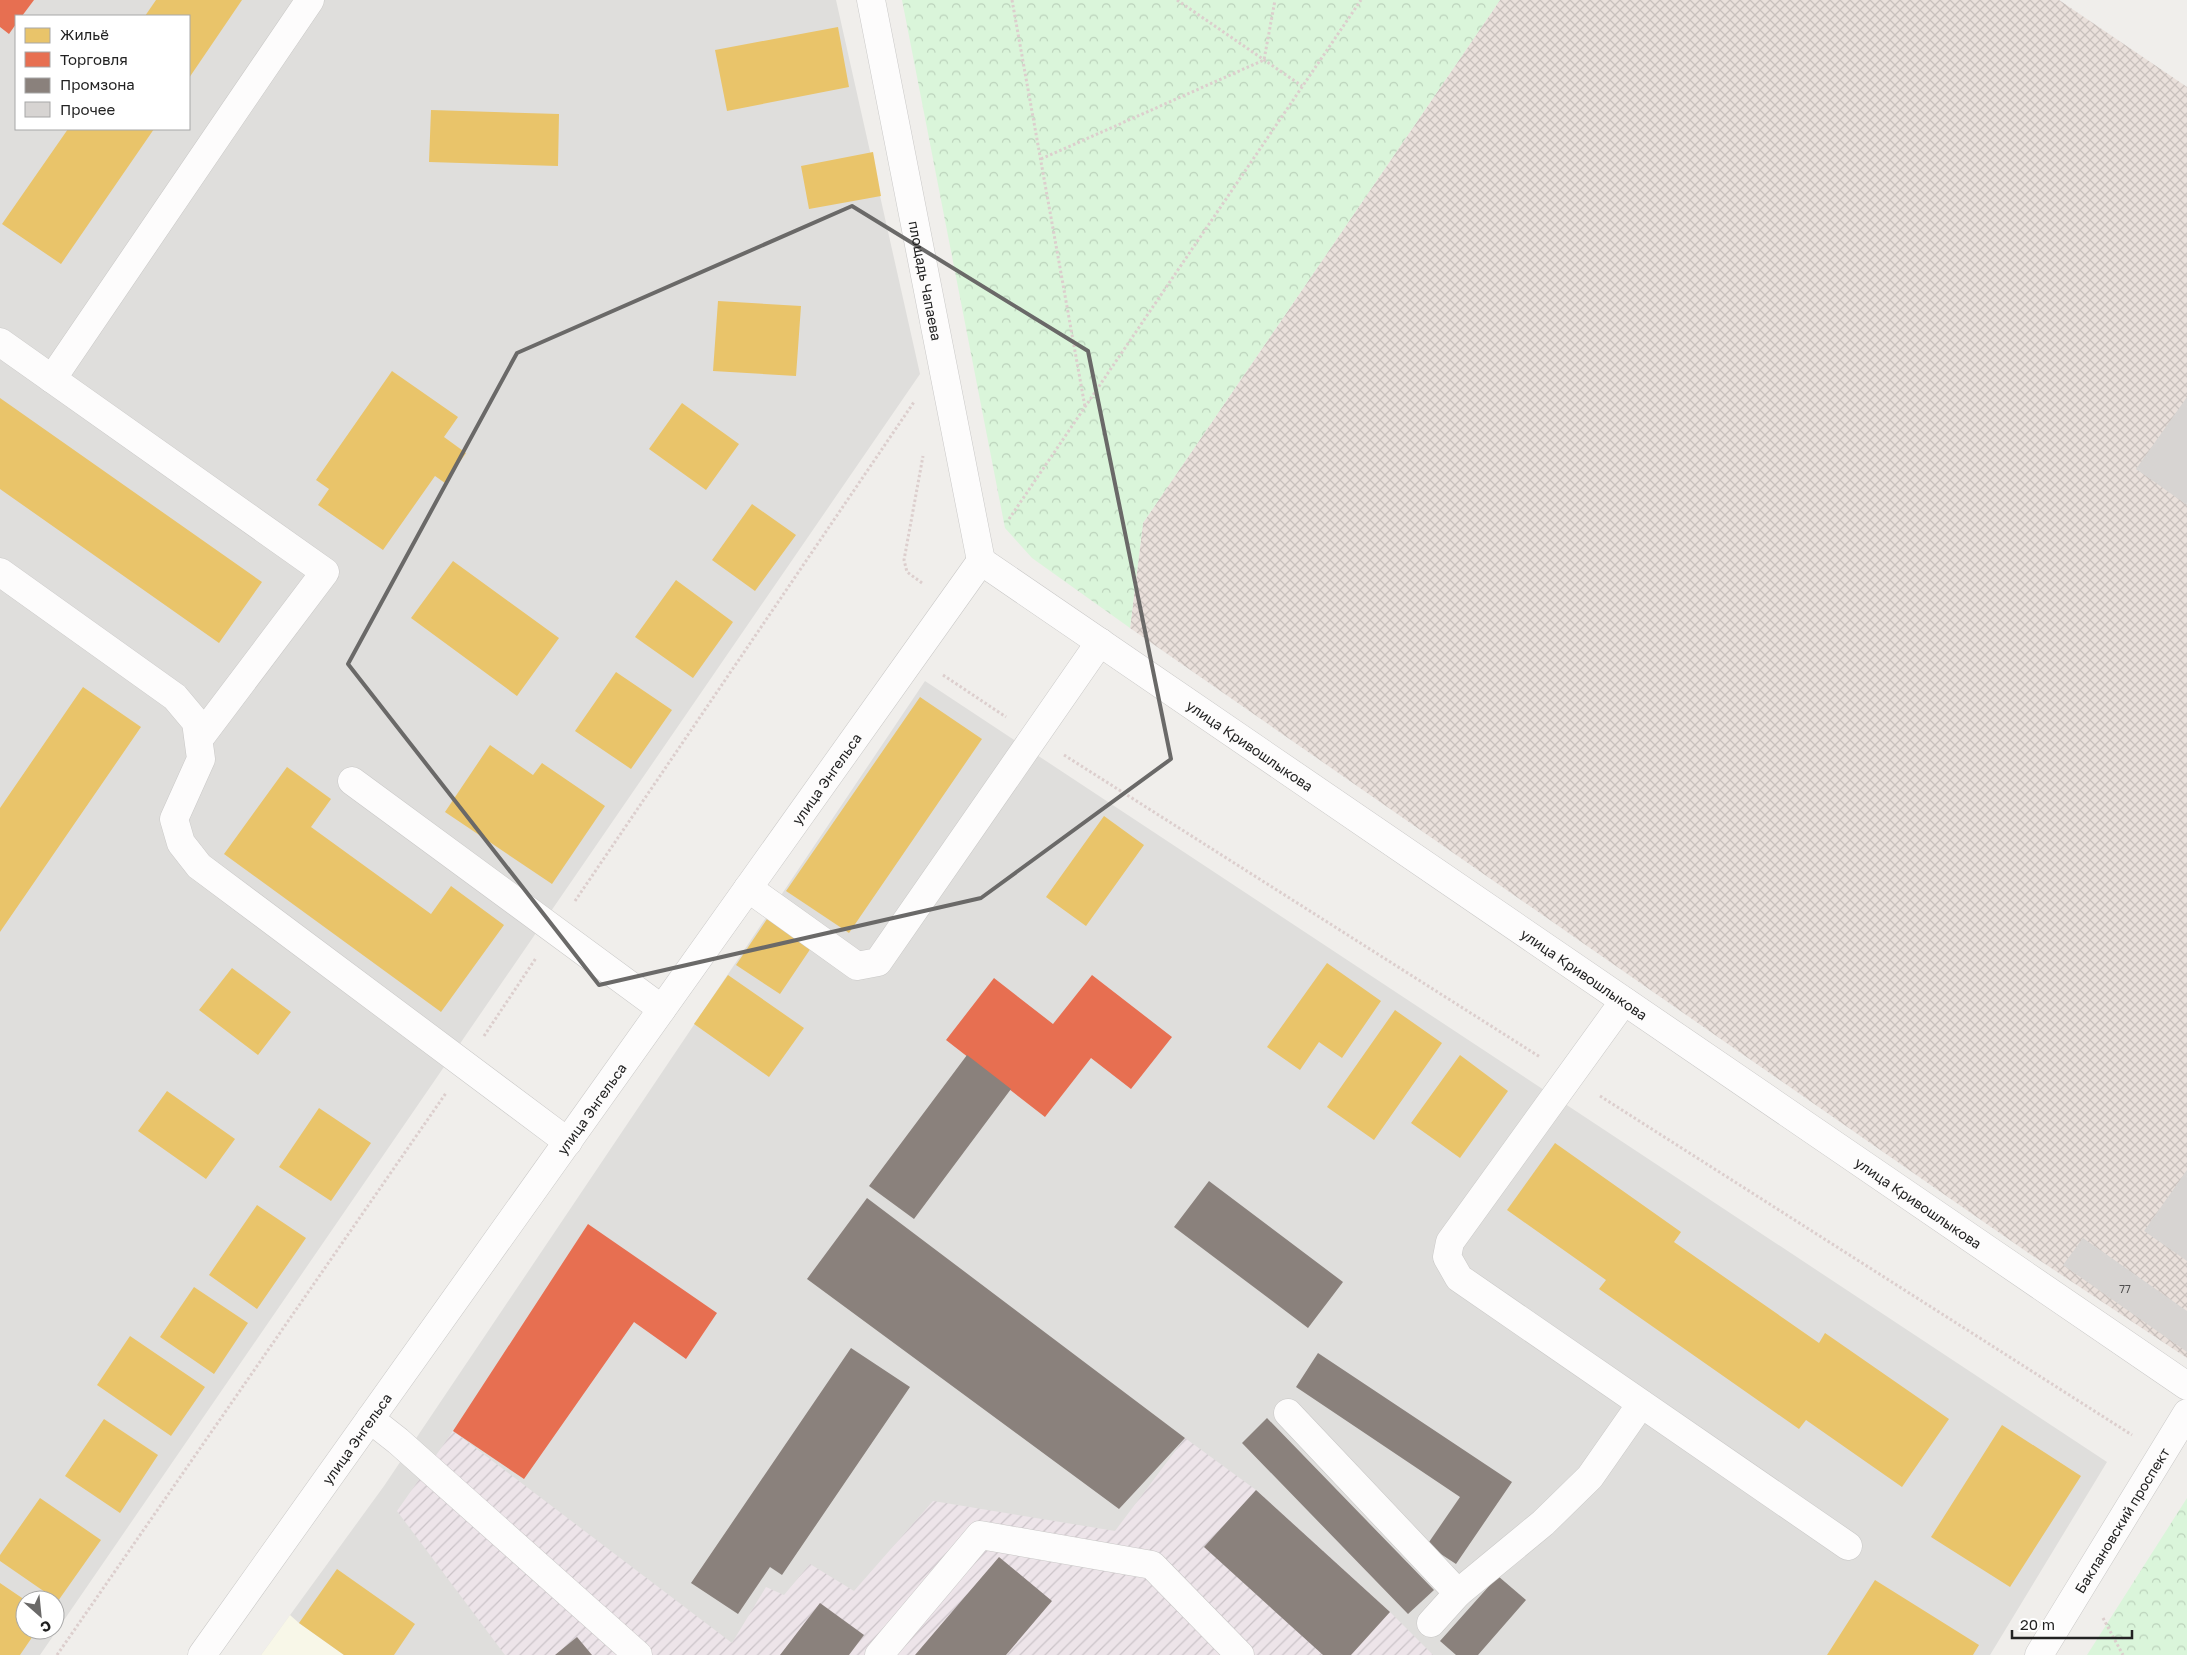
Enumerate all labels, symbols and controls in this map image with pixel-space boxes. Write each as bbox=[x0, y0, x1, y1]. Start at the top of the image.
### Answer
legend bbox=[15, 15, 190, 130]
text: Жильё bbox=[60, 25, 109, 43]
text: Торговля bbox=[60, 50, 128, 68]
text: Промзона bbox=[60, 75, 135, 93]
text: Прочее bbox=[60, 100, 116, 118]
street label: площадь Чапаева bbox=[906, 219, 946, 342]
street label: улица Кривошлыкова bbox=[1183, 696, 1317, 794]
street label: улица Энгельса bbox=[788, 730, 864, 828]
street label: улица Кривошлыкова bbox=[1518, 924, 1651, 1023]
street label: улица Энгельса bbox=[553, 1059, 630, 1157]
street label: улица Кривошлыкова bbox=[1852, 1153, 1985, 1252]
house number: 77 bbox=[2119, 1282, 2131, 1295]
street label: улица Энгельса bbox=[318, 1389, 395, 1487]
street label: Баклановский проспект bbox=[2071, 1444, 2172, 1596]
north arrow bbox=[15, 1590, 65, 1640]
scale bar bbox=[2012, 1608, 2132, 1640]
text: 20 m bbox=[2020, 1615, 2055, 1633]
text: С bbox=[38, 1617, 54, 1637]

